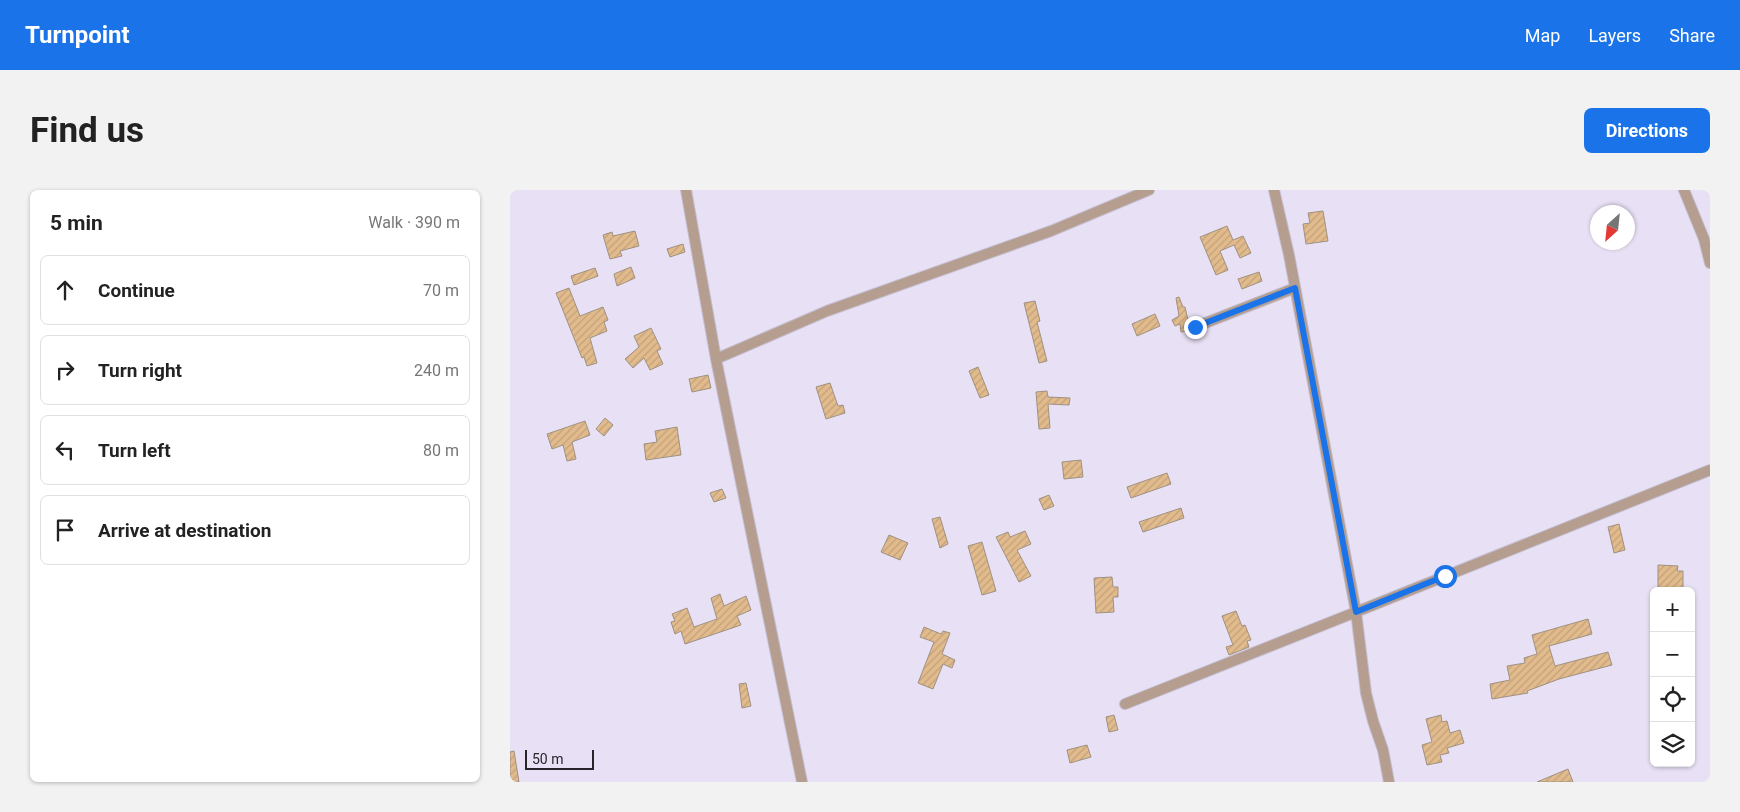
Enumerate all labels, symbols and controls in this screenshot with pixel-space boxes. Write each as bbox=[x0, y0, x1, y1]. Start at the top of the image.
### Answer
text: Turnpoint bbox=[25, 21, 130, 49]
text: Map bbox=[1525, 25, 1560, 46]
text: Layers bbox=[1588, 25, 1641, 46]
text: Share bbox=[1669, 25, 1715, 46]
button: Directions bbox=[1584, 108, 1710, 153]
text: Find us bbox=[30, 110, 144, 151]
north arrow bbox=[1590, 205, 1635, 250]
text: 5 min bbox=[50, 211, 103, 235]
text: Walk · 390 m bbox=[368, 213, 460, 232]
icon: ahead bbox=[51, 276, 79, 304]
text: Continue bbox=[98, 279, 175, 302]
text: 70 m bbox=[423, 281, 459, 300]
route end bbox=[1184, 316, 1207, 339]
icon: right bbox=[51, 356, 79, 384]
text: Turn right bbox=[98, 359, 182, 382]
text: 240 m bbox=[414, 361, 459, 380]
icon: left bbox=[51, 436, 79, 464]
text: Turn left bbox=[98, 439, 171, 462]
text: 80 m bbox=[423, 441, 459, 460]
icon: arrive bbox=[51, 516, 79, 544]
text: Arrive at destination bbox=[98, 519, 271, 542]
route start bbox=[1434, 565, 1457, 588]
map controls bbox=[1650, 587, 1695, 767]
button: + bbox=[1650, 587, 1695, 632]
button: − bbox=[1650, 632, 1695, 677]
button: locate bbox=[1650, 677, 1695, 722]
button: layers bbox=[1650, 722, 1695, 767]
scale bar bbox=[525, 747, 594, 770]
text: 50 m bbox=[532, 751, 564, 767]

